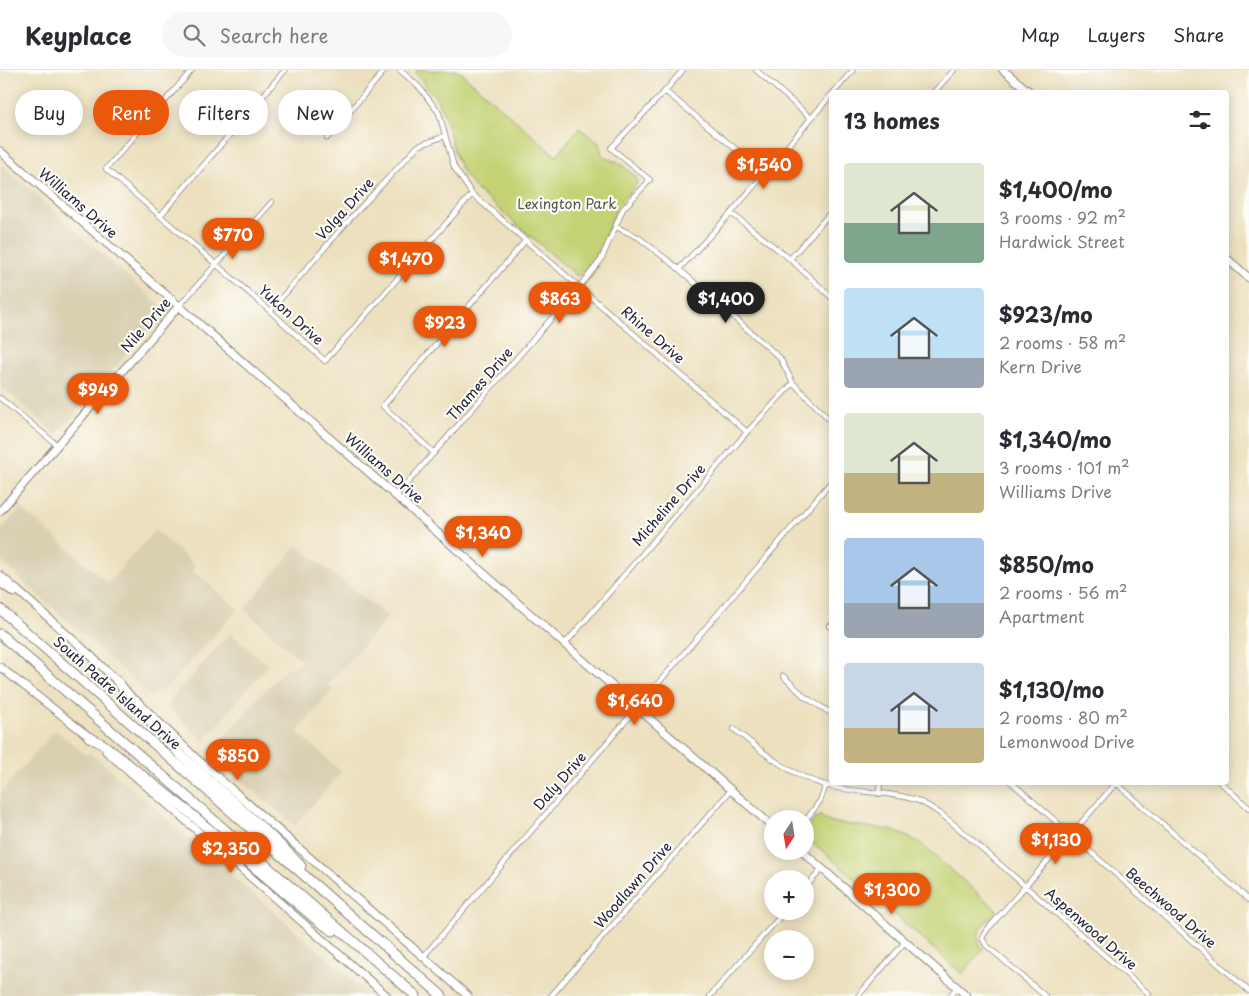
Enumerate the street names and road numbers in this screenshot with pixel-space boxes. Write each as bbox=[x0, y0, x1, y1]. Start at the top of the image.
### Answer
street label: Williams Drive bbox=[34, 162, 122, 243]
street label: Volga Drive bbox=[311, 173, 378, 244]
street label: Yukon Drive bbox=[254, 280, 329, 350]
street label: Nile Drive bbox=[116, 293, 175, 357]
street label: Rhine Drive bbox=[617, 301, 690, 368]
street label: Thames Drive bbox=[442, 342, 517, 425]
street label: Williams Drive bbox=[340, 427, 428, 508]
street label: Micheline Drive bbox=[627, 459, 710, 550]
street label: South Padre Island Drive bbox=[49, 631, 186, 754]
street label: Daly Drive bbox=[528, 747, 591, 815]
street label: Woodlawn Drive bbox=[589, 837, 676, 933]
street label: Beechwood Drive bbox=[1121, 862, 1221, 953]
street label: Aspenwood Drive bbox=[1040, 882, 1142, 975]

